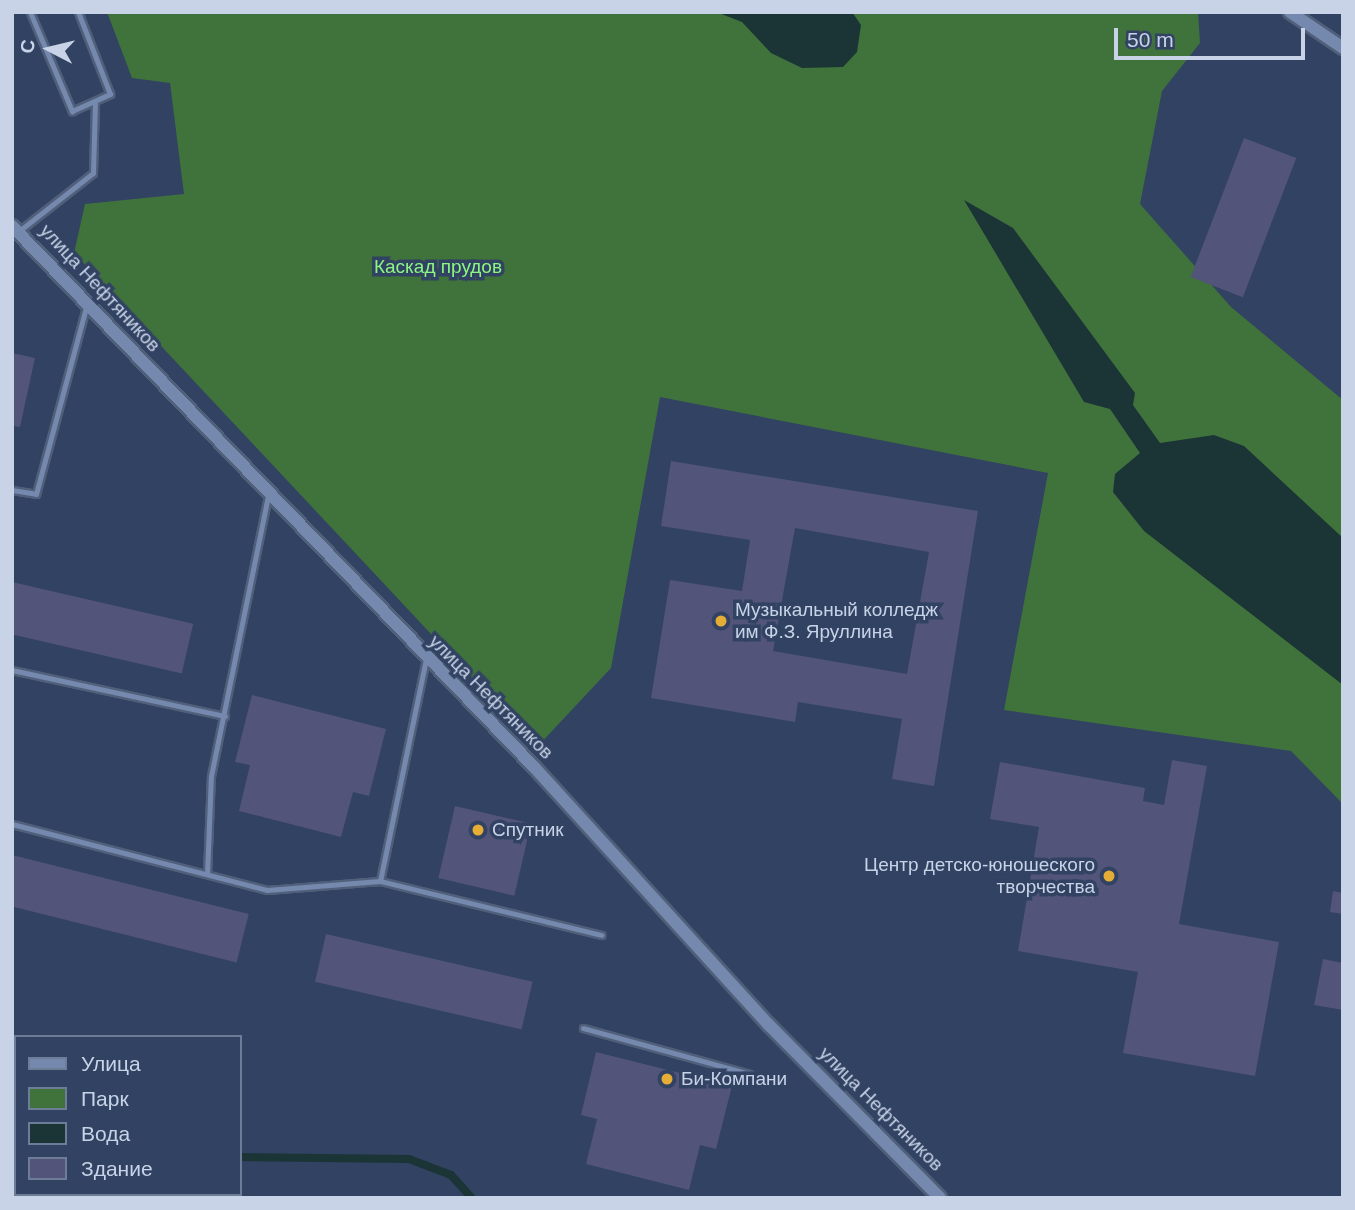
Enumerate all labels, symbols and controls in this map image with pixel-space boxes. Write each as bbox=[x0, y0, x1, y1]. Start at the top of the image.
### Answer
north arrow bbox=[14, 14, 84, 84]
scale bar bbox=[1117, 14, 1308, 58]
text: 50 m bbox=[1127, 28, 1174, 51]
text: С bbox=[16, 38, 39, 54]
street label: улица Нефтяников bbox=[35, 219, 165, 357]
park label: Каскад прудов bbox=[374, 256, 502, 278]
place label: Музыкальный колледж им Ф.З. Яруллина bbox=[735, 599, 938, 643]
marker: Музыкальный колледж им Ф.З. Яруллина bbox=[713, 613, 729, 629]
street label: улица Нефтяников bbox=[424, 630, 558, 764]
place label: Спутник bbox=[492, 819, 564, 841]
marker: Спутник bbox=[470, 822, 486, 838]
place label: Центр детско-юношеского творчества bbox=[864, 854, 1095, 898]
marker: Центр детско-юношеского творчества bbox=[1101, 868, 1117, 884]
legend bbox=[14, 1035, 242, 1196]
street label: улица Нефтяников bbox=[814, 1042, 948, 1176]
text: Улица bbox=[81, 1052, 141, 1075]
place label: Би-Компани bbox=[681, 1068, 787, 1090]
marker: Би-Компани bbox=[659, 1071, 675, 1087]
text: Парк bbox=[81, 1087, 129, 1110]
text: Вода bbox=[81, 1122, 130, 1145]
text: Здание bbox=[81, 1157, 153, 1180]

